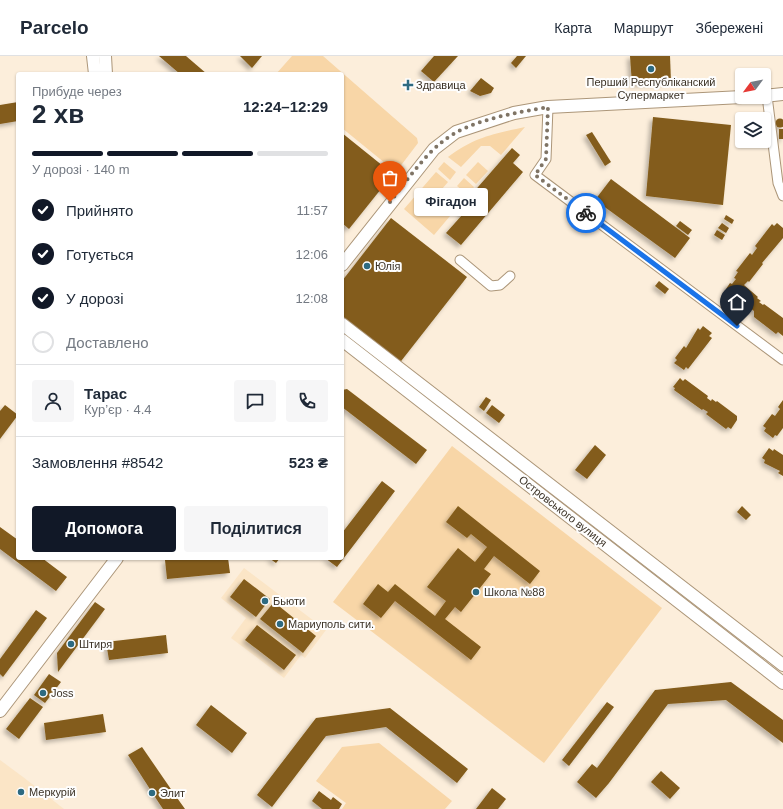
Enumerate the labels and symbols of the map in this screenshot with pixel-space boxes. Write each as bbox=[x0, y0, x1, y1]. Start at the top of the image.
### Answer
marker: Перший Республiканский Супермаркет bbox=[646, 64, 656, 74]
north arrow bbox=[735, 68, 771, 104]
place label: Перший Республiканский Супермаркет bbox=[587, 76, 715, 101]
place label: Здравица bbox=[416, 79, 467, 91]
marker: Здравица bbox=[403, 80, 413, 90]
pin bbox=[373, 161, 407, 202]
callout: Фігадон bbox=[414, 188, 488, 216]
courier bbox=[566, 193, 606, 233]
place label: Юлія bbox=[375, 260, 400, 272]
marker: Юлія bbox=[362, 261, 372, 271]
pin bbox=[720, 285, 754, 326]
street label: Островського вулиця bbox=[517, 473, 609, 549]
place label: Школа №88 bbox=[484, 586, 545, 598]
marker: Школа №88 bbox=[471, 587, 481, 597]
place label: Бьюти bbox=[273, 595, 305, 607]
marker: Бьюти bbox=[260, 596, 270, 606]
place label: Мариуполь сити. bbox=[288, 618, 374, 630]
marker: Мариуполь сити. bbox=[275, 619, 285, 629]
place label: Штиря bbox=[79, 638, 112, 650]
marker: Штиря bbox=[66, 639, 76, 649]
place label: Joss bbox=[51, 687, 74, 699]
marker: Joss bbox=[38, 688, 48, 698]
place label: Меркурій bbox=[29, 786, 76, 798]
marker: Меркурій bbox=[16, 787, 26, 797]
place label: Элит bbox=[160, 787, 185, 799]
marker: Элит bbox=[147, 788, 157, 798]

